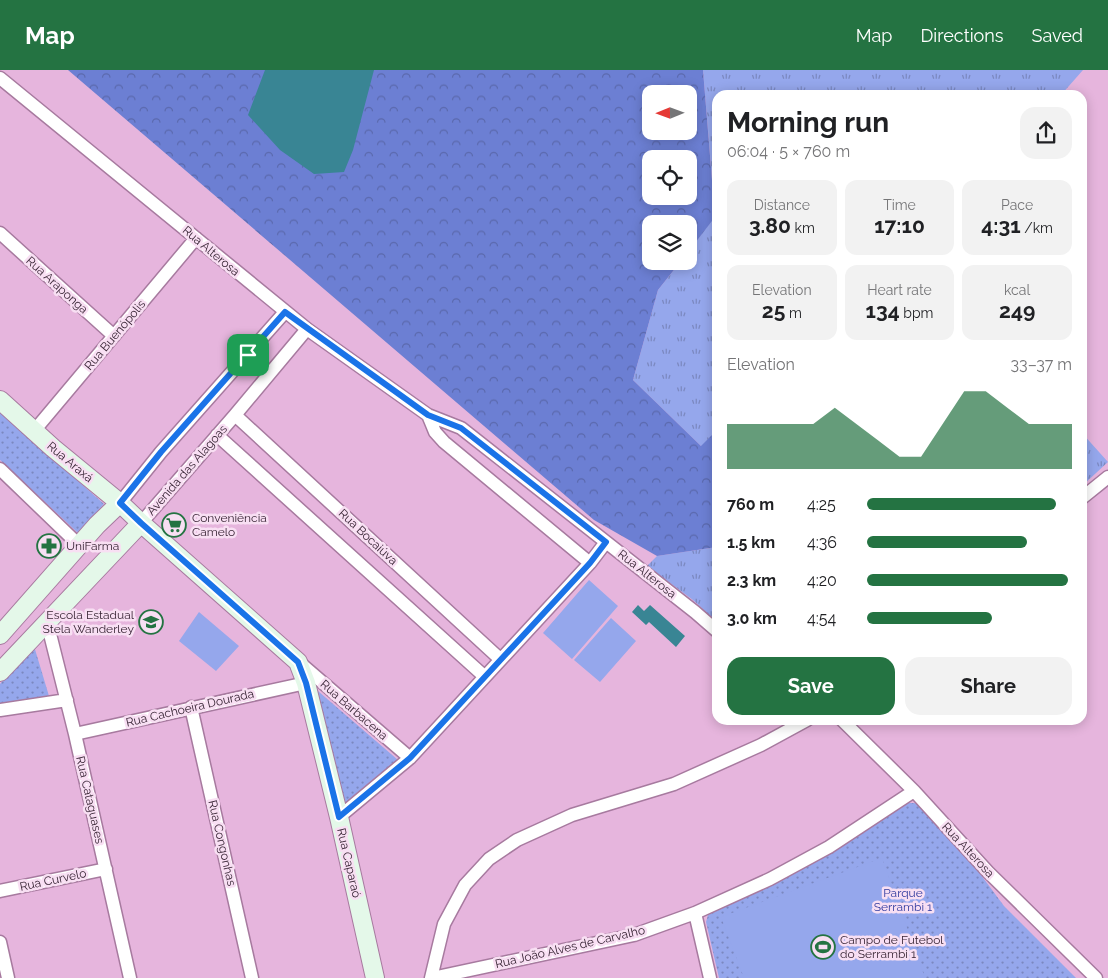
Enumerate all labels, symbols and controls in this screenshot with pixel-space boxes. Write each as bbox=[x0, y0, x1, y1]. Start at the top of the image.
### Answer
text: Map bbox=[25, 21, 75, 50]
text: Map bbox=[856, 25, 892, 46]
text: Directions bbox=[920, 25, 1004, 46]
text: Saved bbox=[1032, 25, 1083, 46]
north arrow bbox=[642, 85, 698, 140]
map controls bbox=[642, 85, 697, 270]
text: Morning run bbox=[727, 106, 889, 139]
button: share bbox=[1020, 107, 1072, 159]
text: 06:04 · 5 × 760 m bbox=[727, 142, 850, 161]
button: locate bbox=[642, 150, 697, 205]
text: Distance bbox=[754, 197, 810, 213]
text: Time bbox=[883, 197, 916, 213]
text: Pace bbox=[1001, 197, 1033, 213]
text: 3.80 bbox=[749, 213, 791, 238]
text: 17:10 bbox=[874, 213, 925, 238]
text: 4:31 bbox=[981, 213, 1021, 238]
button: layers bbox=[642, 215, 697, 270]
text: km bbox=[791, 220, 815, 236]
text: /km bbox=[1021, 220, 1053, 236]
street label: Rua Alterosa bbox=[180, 223, 242, 279]
street label: Rua Araponga bbox=[23, 254, 91, 316]
text: Elevation bbox=[752, 282, 812, 298]
text: Heart rate bbox=[867, 282, 932, 298]
text: kcal bbox=[1004, 282, 1030, 298]
street label: Rua Buenópolis bbox=[82, 297, 148, 373]
text: 25 bbox=[762, 298, 785, 323]
text: 134 bbox=[866, 298, 900, 323]
text: 249 bbox=[999, 298, 1035, 323]
text: m bbox=[785, 305, 802, 321]
text: bpm bbox=[900, 305, 933, 321]
pin bbox=[227, 334, 269, 376]
icon: arrive bbox=[234, 341, 262, 369]
text: Elevation bbox=[727, 355, 795, 374]
text: 33–37 m bbox=[1011, 355, 1072, 374]
street label: Avenida das Alagoas bbox=[144, 422, 230, 518]
street label: Rua Araxá bbox=[44, 439, 96, 485]
text: 760 m bbox=[727, 495, 774, 514]
text: 4:25 bbox=[807, 495, 836, 514]
street label: Rua Bocaiúva bbox=[336, 506, 400, 568]
place label: Conveniência Camelo bbox=[192, 511, 267, 539]
supermarket icon: Conveniência Camelo bbox=[161, 512, 187, 538]
pharmacy icon: UniFarma bbox=[36, 533, 62, 559]
text: 1.5 km bbox=[727, 533, 775, 552]
text: 4:36 bbox=[807, 533, 837, 552]
place label: UniFarma bbox=[66, 539, 119, 553]
street label: Rua Alterosa bbox=[615, 547, 679, 601]
text: 2.3 km bbox=[727, 571, 776, 590]
text: 4:20 bbox=[807, 571, 837, 590]
place label: Escola Estadual Stela Wanderley bbox=[43, 608, 135, 636]
school or university icon: Escola Estadual Stela Wanderley bbox=[138, 609, 164, 635]
text: 3.0 km bbox=[727, 609, 777, 628]
text: 4:54 bbox=[807, 609, 836, 628]
button: Save bbox=[727, 657, 895, 715]
button: Share bbox=[905, 657, 1072, 715]
street label: Rua Barbacena bbox=[318, 677, 390, 743]
street label: Rua Cachoeira Dourada bbox=[125, 686, 255, 730]
street label: Rua Cataguases bbox=[73, 755, 107, 845]
street label: Rua Congonhas bbox=[205, 799, 239, 888]
street label: Rua Alterosa bbox=[939, 820, 997, 880]
street label: Rua Caparaó bbox=[334, 827, 364, 899]
street label: Rua Curvelo bbox=[18, 866, 88, 894]
park label: Parque Serrambi 1 bbox=[874, 886, 932, 914]
street label: Rua João Alves de Carvalho bbox=[494, 923, 646, 971]
place label: Campo de Futebol do Serrambi 1 bbox=[840, 933, 944, 961]
sports icon: Campo de Futebol do Serrambi 1 bbox=[810, 934, 836, 960]

